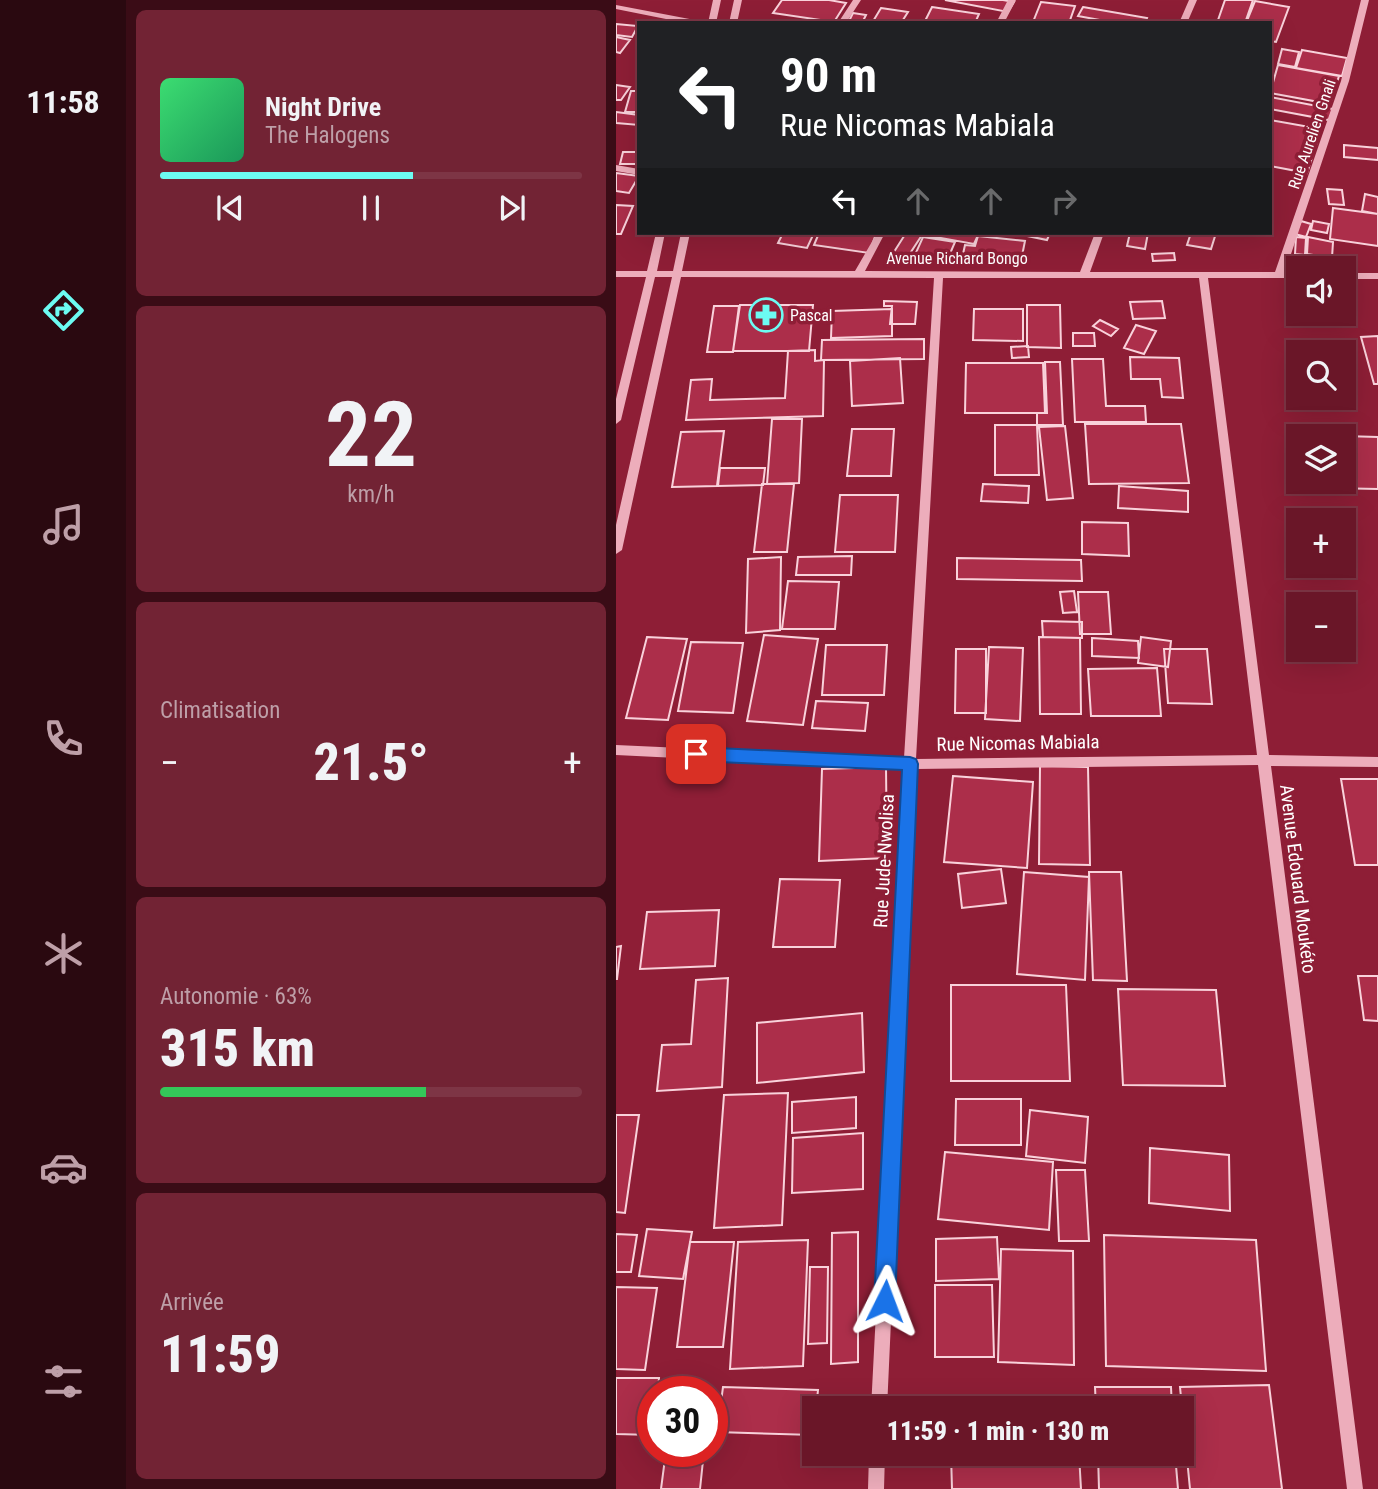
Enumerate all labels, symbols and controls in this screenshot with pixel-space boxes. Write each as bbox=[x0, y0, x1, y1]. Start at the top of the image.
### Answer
text: 90 m bbox=[780, 47, 877, 104]
icon: left bbox=[665, 49, 756, 140]
street label: Rue Aurelien Gnali bbox=[1284, 77, 1340, 191]
text: 11:58 bbox=[26, 83, 100, 121]
text: Night Drive bbox=[265, 92, 381, 122]
text: Rue Nicomas Mabiala bbox=[780, 106, 1055, 144]
text: The Halogens bbox=[265, 122, 390, 149]
icon: left bbox=[826, 182, 864, 220]
icon: ahead bbox=[899, 182, 937, 220]
icon: ahead bbox=[972, 182, 1010, 220]
icon: right bbox=[1045, 182, 1083, 220]
icon: previous bbox=[211, 189, 249, 227]
icon: pause bbox=[352, 189, 390, 227]
icon: next bbox=[493, 189, 531, 227]
street label: Avenue Richard Bongo bbox=[886, 249, 1028, 268]
map controls bbox=[1286, 256, 1356, 662]
button: sound bbox=[1286, 256, 1356, 326]
icon: directions bbox=[39, 286, 88, 335]
pharmacy icon: Pascal bbox=[747, 296, 785, 334]
place label: Pascal bbox=[790, 306, 832, 325]
button: search bbox=[1286, 340, 1356, 410]
text: 22 bbox=[325, 382, 417, 488]
button: layers bbox=[1286, 424, 1356, 494]
text: km/h bbox=[347, 481, 395, 508]
icon: music bbox=[39, 500, 88, 549]
button: + bbox=[1286, 508, 1356, 578]
button: − bbox=[1286, 592, 1356, 662]
text: Climatisation bbox=[160, 697, 280, 724]
icon: phone bbox=[39, 714, 88, 763]
pin bbox=[666, 724, 726, 784]
street label: Rue Nicomas Mabiala bbox=[936, 730, 1100, 756]
text: 21.5° bbox=[313, 732, 429, 793]
icon: arrive bbox=[677, 735, 715, 773]
text: − bbox=[160, 741, 179, 785]
text: + bbox=[563, 741, 582, 785]
street label: Avenue Edouard Moukéto bbox=[1275, 783, 1321, 975]
street label: Rue Jude-Nwolisa bbox=[869, 793, 899, 929]
icon: climate bbox=[39, 929, 88, 978]
text: Autonomie · 63% bbox=[160, 983, 312, 1010]
text: 315 km bbox=[160, 1018, 315, 1079]
icon: car bbox=[39, 1143, 88, 1192]
position arrow bbox=[848, 1264, 922, 1338]
text: Arrivée bbox=[160, 1289, 224, 1316]
text: 11:59 bbox=[160, 1324, 280, 1385]
icon: filters bbox=[39, 1357, 88, 1406]
speed limit sign: 30 bbox=[637, 1376, 728, 1467]
text: 11:59 · 1 min · 130 m bbox=[887, 1416, 1109, 1446]

